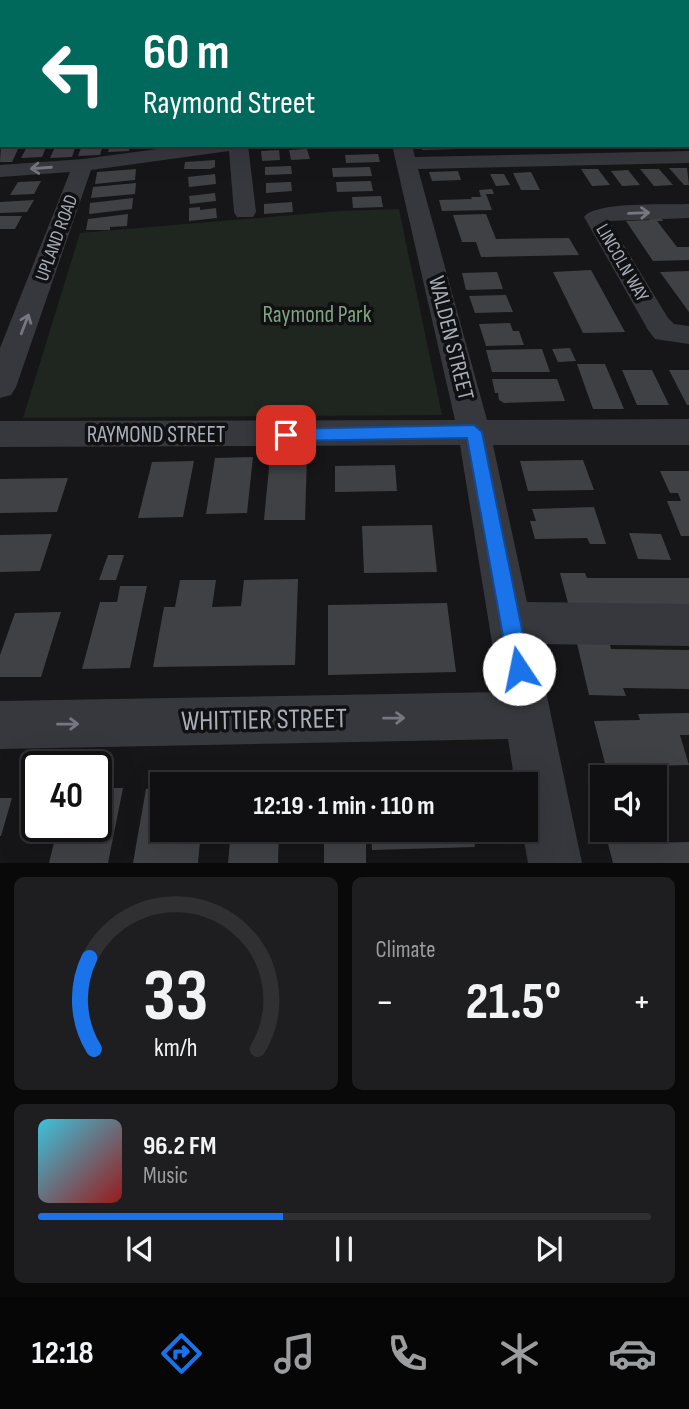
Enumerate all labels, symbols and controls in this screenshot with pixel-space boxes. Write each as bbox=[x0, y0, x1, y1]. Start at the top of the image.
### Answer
text: 60 m bbox=[143, 24, 230, 83]
icon: left bbox=[28, 28, 119, 119]
text: Raymond Street bbox=[143, 84, 315, 123]
one-way arrow bbox=[31, 162, 53, 175]
street label: UPLAND ROAD bbox=[31, 192, 83, 284]
one-way arrow bbox=[627, 206, 650, 220]
street label: LINCOLN WAY bbox=[591, 220, 653, 306]
street label: WALDEN STREET bbox=[422, 273, 480, 403]
park label: Raymond Park bbox=[263, 301, 372, 329]
one-way arrow bbox=[19, 313, 32, 335]
pin bbox=[256, 405, 316, 465]
icon: arrive bbox=[267, 416, 305, 454]
street label: RAYMOND STREET bbox=[87, 421, 225, 449]
position arrow bbox=[482, 632, 556, 706]
street label: WHITTIER STREET bbox=[181, 702, 347, 738]
one-way arrow bbox=[382, 711, 405, 724]
one-way arrow bbox=[56, 717, 79, 731]
speed limit sign: 40 bbox=[21, 751, 112, 842]
map controls bbox=[590, 765, 667, 842]
button: sound bbox=[590, 765, 667, 842]
text: 12:19 · 1 min · 110 m bbox=[253, 791, 435, 822]
text: Climate bbox=[376, 936, 435, 964]
text: 33 bbox=[143, 954, 208, 1042]
text: 21.5° bbox=[466, 971, 561, 1034]
text: − bbox=[376, 980, 394, 1025]
text: + bbox=[632, 980, 651, 1025]
text: km/h bbox=[154, 1033, 197, 1064]
text: 96.2 FM bbox=[143, 1131, 216, 1162]
text: Music bbox=[143, 1162, 188, 1190]
icon: previous bbox=[121, 1230, 159, 1268]
icon: pause bbox=[325, 1230, 363, 1268]
icon: next bbox=[530, 1230, 568, 1268]
icon: directions bbox=[157, 1329, 206, 1378]
icon: music bbox=[270, 1329, 319, 1378]
icon: phone bbox=[383, 1329, 432, 1378]
icon: climate bbox=[495, 1329, 544, 1378]
icon: car bbox=[608, 1329, 657, 1378]
text: 12:18 bbox=[32, 1334, 94, 1373]

